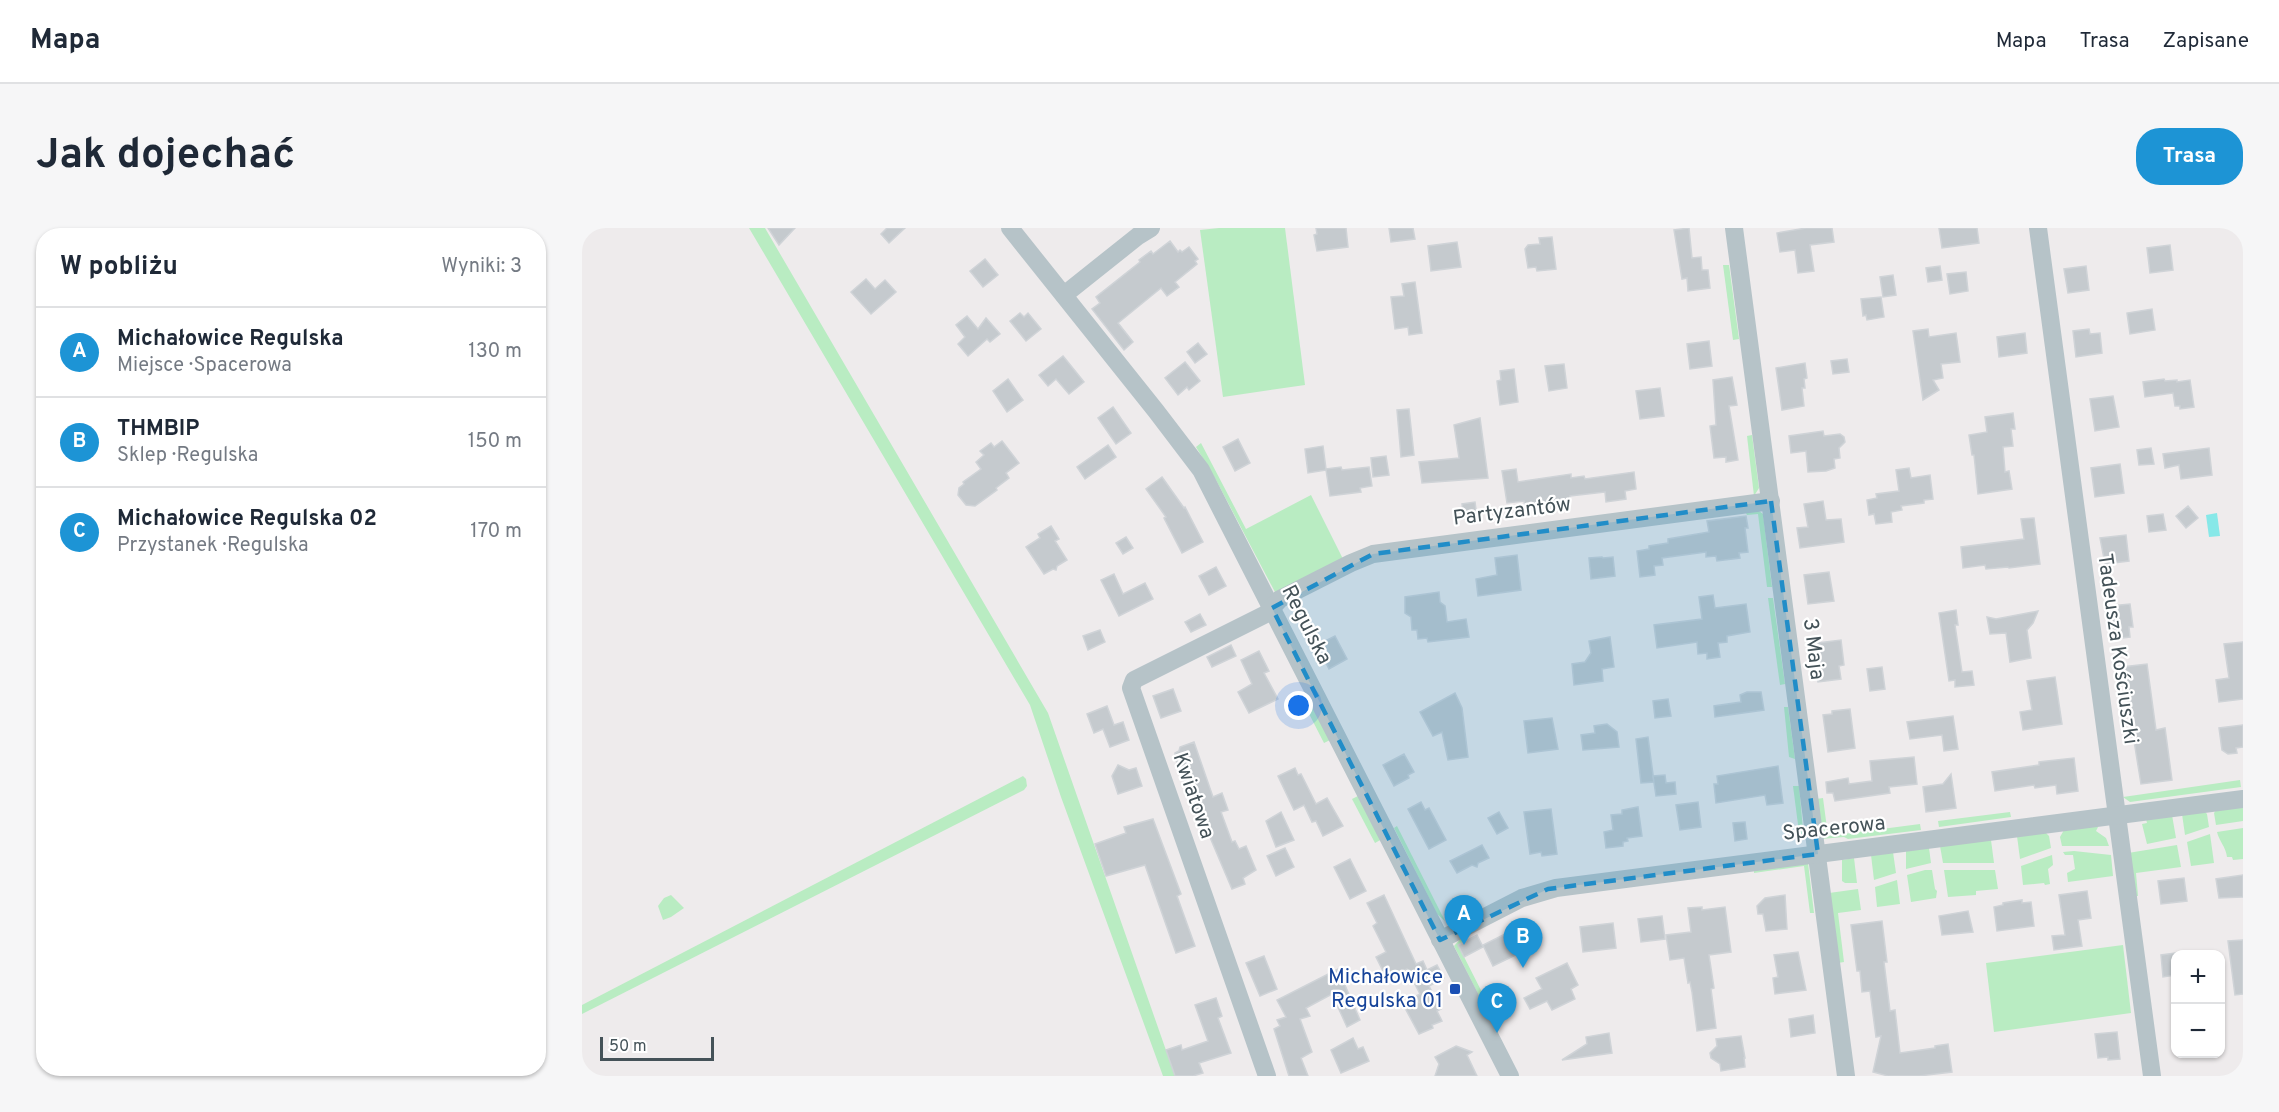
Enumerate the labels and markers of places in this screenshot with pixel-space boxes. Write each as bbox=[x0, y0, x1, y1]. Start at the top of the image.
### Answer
pin: A bbox=[1444, 896, 1484, 945]
pin: B bbox=[1504, 918, 1542, 968]
place label: Michałowice Regulska 01 bbox=[1328, 964, 1443, 1015]
marker: Michałowice Regulska 01 bbox=[1448, 982, 1462, 996]
pin: C bbox=[1478, 984, 1516, 1033]

